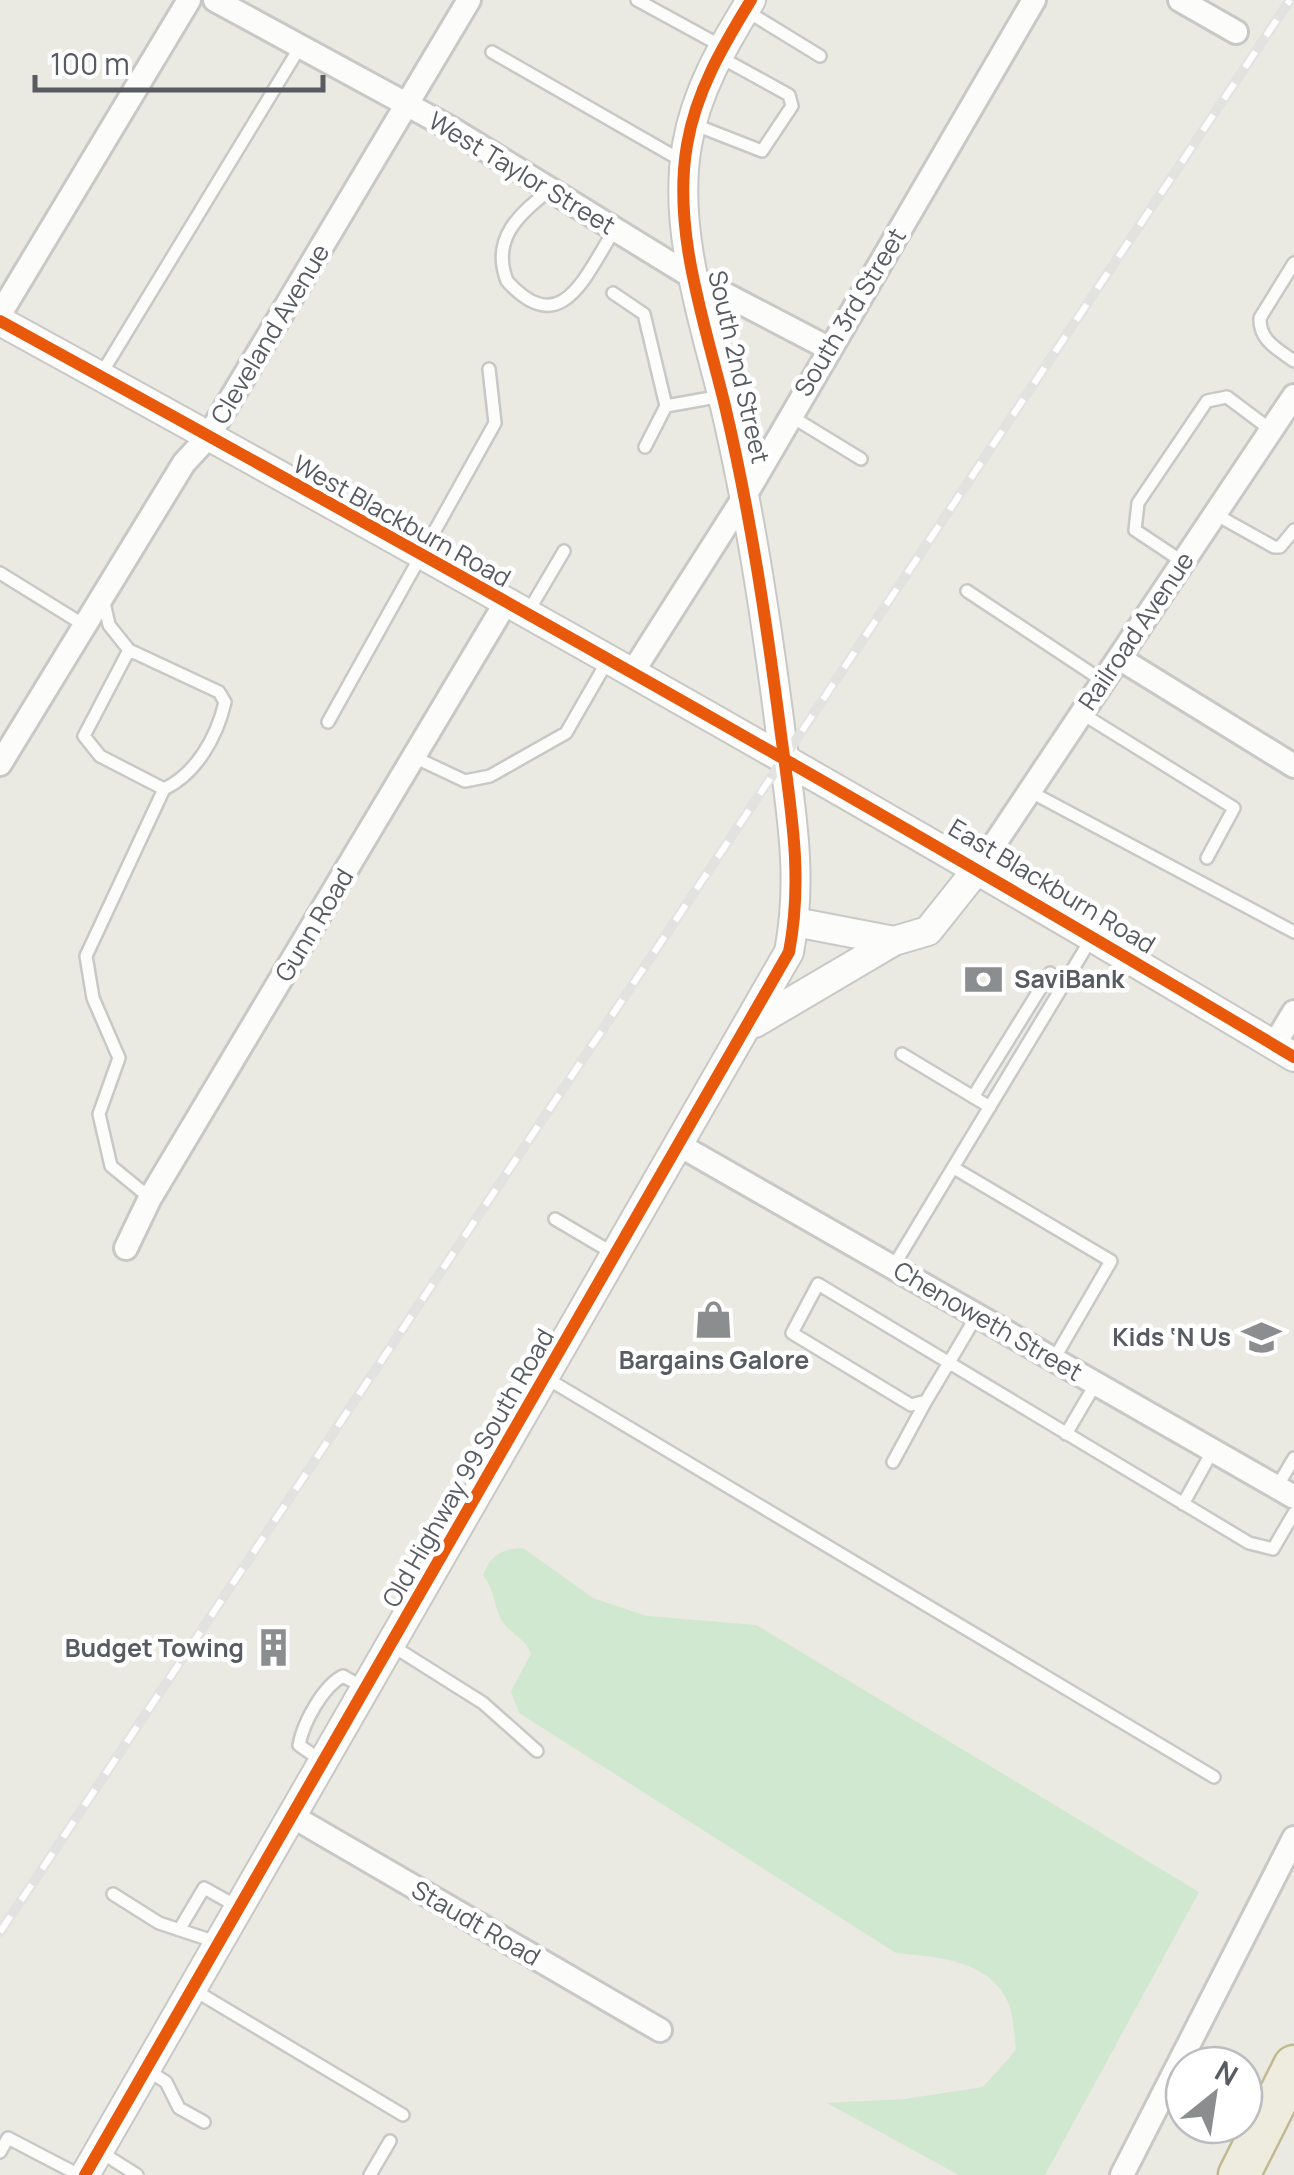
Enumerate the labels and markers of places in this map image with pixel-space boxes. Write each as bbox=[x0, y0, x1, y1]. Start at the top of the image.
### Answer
bank icon: SaviBank bbox=[963, 958, 1005, 1000]
place label: SaviBank bbox=[1014, 961, 1125, 996]
shop icon: Bargains Galore bbox=[693, 1298, 735, 1340]
school or university icon: Kids ‘N Us bbox=[1240, 1316, 1282, 1358]
place label: Kids ‘N Us bbox=[1112, 1319, 1231, 1354]
place label: Bargains Galore bbox=[619, 1342, 809, 1377]
building icon: Budget Towing bbox=[253, 1627, 295, 1669]
place label: Budget Towing bbox=[65, 1630, 244, 1665]

